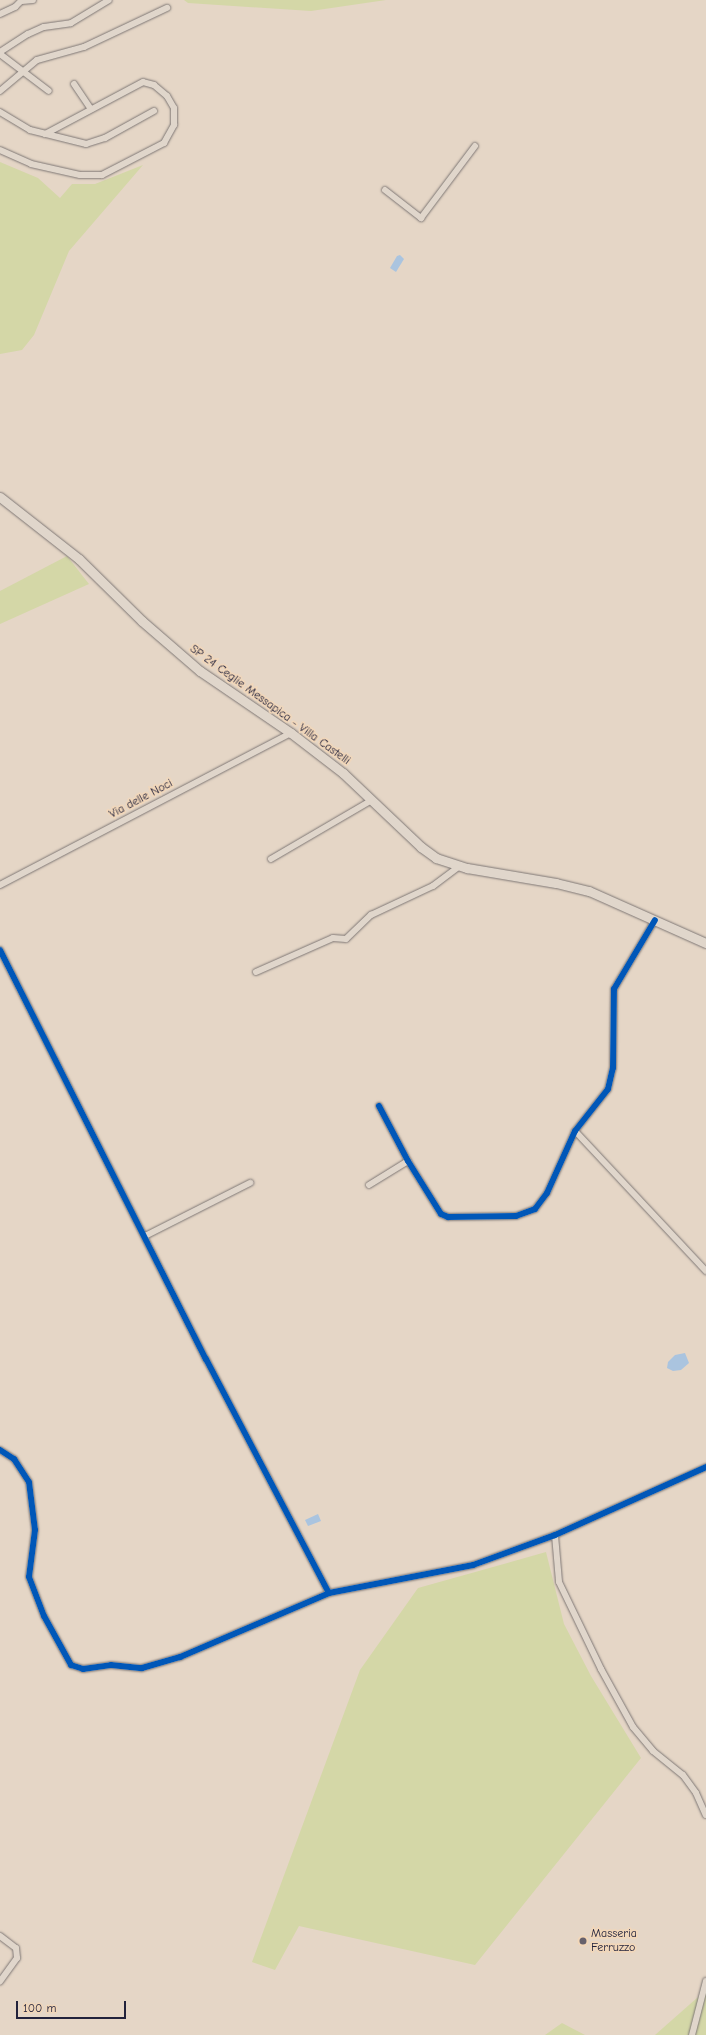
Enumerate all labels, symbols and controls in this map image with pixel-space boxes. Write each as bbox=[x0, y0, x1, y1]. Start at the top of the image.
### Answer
street label: SP 24 Ceglie Messapica - Villa Castelli bbox=[187, 642, 353, 768]
street label: Via delle Noci bbox=[107, 776, 175, 822]
place label: Masseria Ferruzzo bbox=[591, 1927, 637, 1955]
marker: Masseria Ferruzzo bbox=[578, 1936, 588, 1946]
scale bar bbox=[18, 1993, 128, 2019]
text: 100 m bbox=[23, 2001, 56, 2015]

